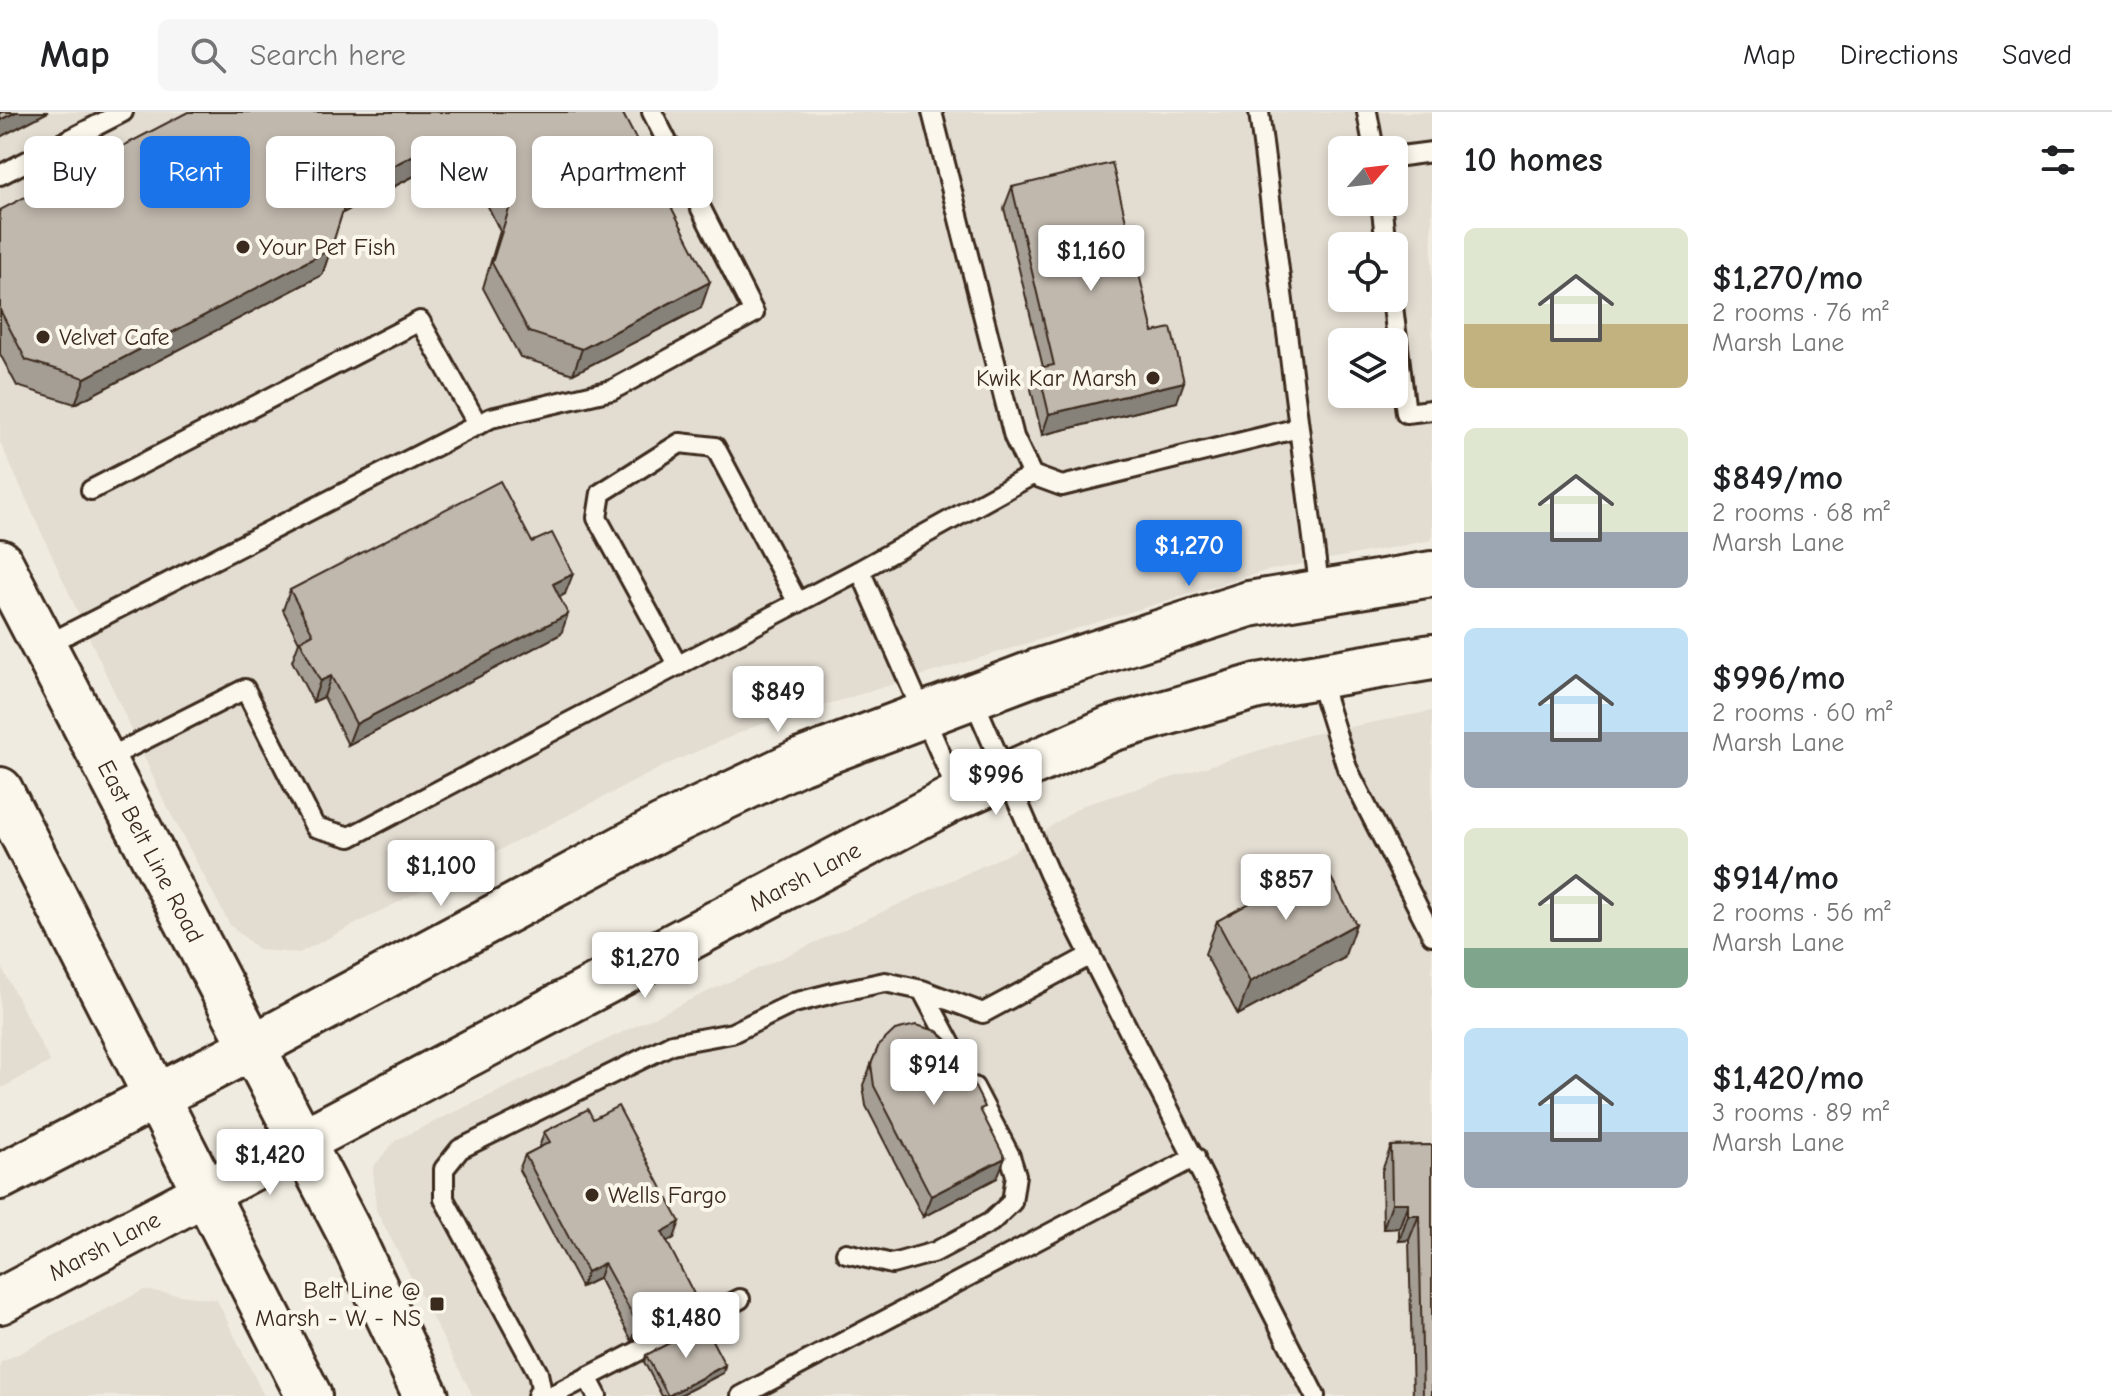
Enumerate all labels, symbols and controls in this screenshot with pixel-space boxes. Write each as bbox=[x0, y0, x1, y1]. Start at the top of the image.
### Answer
search box bbox=[158, 19, 718, 91]
text: Map bbox=[40, 33, 110, 77]
icon: search bbox=[186, 33, 230, 77]
text: Search here bbox=[250, 38, 406, 73]
text: Map bbox=[1743, 39, 1796, 71]
text: Directions bbox=[1840, 39, 1958, 71]
text: Saved bbox=[2002, 39, 2072, 71]
chip: Buy bbox=[24, 136, 124, 208]
chip: Rent bbox=[140, 136, 250, 208]
chip: Filters bbox=[266, 136, 395, 208]
chip: New bbox=[411, 136, 516, 208]
chip: Apartment bbox=[532, 136, 713, 208]
north arrow bbox=[1328, 136, 1408, 216]
map controls bbox=[1328, 136, 1408, 408]
icon: filters bbox=[2036, 138, 2080, 182]
text: 10 homes bbox=[1464, 140, 1603, 180]
pin: $1,160 bbox=[1026, 225, 1156, 293]
button: locate bbox=[1328, 232, 1408, 312]
place label: Your Pet Fish bbox=[259, 233, 396, 261]
text: $1,160 bbox=[1056, 236, 1126, 266]
marker: Your Pet Fish bbox=[234, 238, 252, 256]
text: $1,270/mo bbox=[1712, 258, 1863, 298]
icon: home bbox=[1528, 260, 1624, 356]
text: 2 rooms · 76 m² bbox=[1712, 298, 1889, 328]
place label: Velvet Cafe bbox=[59, 323, 170, 351]
marker: Velvet Cafe bbox=[34, 328, 52, 346]
button: layers bbox=[1328, 328, 1408, 408]
text: Marsh Lane bbox=[1712, 328, 1844, 358]
place label: Kwik Kar Marsh bbox=[976, 364, 1137, 392]
marker: Kwik Kar Marsh bbox=[1144, 369, 1162, 387]
text: $849/mo bbox=[1712, 458, 1843, 498]
icon: home bbox=[1528, 460, 1624, 556]
text: 2 rooms · 68 m² bbox=[1712, 498, 1890, 528]
pin: $1,270 bbox=[1124, 520, 1254, 588]
text: Marsh Lane bbox=[1712, 528, 1844, 558]
text: $1,270 bbox=[1154, 531, 1224, 561]
text: $996/mo bbox=[1712, 658, 1845, 698]
icon: home bbox=[1528, 660, 1624, 756]
pin: $849 bbox=[731, 666, 825, 734]
text: $849 bbox=[751, 677, 805, 707]
text: 2 rooms · 60 m² bbox=[1712, 698, 1893, 728]
text: Marsh Lane bbox=[1712, 728, 1844, 758]
pin: $996 bbox=[949, 749, 1043, 817]
street label: East Belt Line Road bbox=[92, 755, 210, 947]
text: $996 bbox=[968, 760, 1024, 790]
street label: Marsh Lane bbox=[744, 836, 866, 917]
pin: $1,100 bbox=[376, 840, 506, 908]
text: $1,100 bbox=[406, 851, 476, 881]
pin: $857 bbox=[1239, 854, 1333, 922]
text: $914/mo bbox=[1712, 858, 1839, 898]
icon: home bbox=[1528, 860, 1624, 956]
text: $857 bbox=[1259, 865, 1313, 895]
text: 2 rooms · 56 m² bbox=[1712, 898, 1891, 928]
text: Marsh Lane bbox=[1712, 928, 1844, 958]
pin: $1,270 bbox=[580, 932, 710, 1000]
text: $1,270 bbox=[610, 943, 680, 973]
pin: $914 bbox=[887, 1039, 981, 1107]
text: $914 bbox=[908, 1050, 960, 1080]
text: $1,420/mo bbox=[1712, 1058, 1864, 1098]
icon: home bbox=[1528, 1060, 1624, 1156]
text: 3 rooms · 89 m² bbox=[1712, 1098, 1889, 1128]
text: Marsh Lane bbox=[1712, 1128, 1844, 1158]
pin: $1,420 bbox=[205, 1129, 335, 1197]
text: $1,420 bbox=[235, 1140, 305, 1170]
place label: Wells Fargo bbox=[608, 1181, 727, 1209]
marker: Wells Fargo bbox=[583, 1186, 601, 1204]
street label: Marsh Lane bbox=[44, 1205, 165, 1287]
place label: Belt Line @ Marsh - W - NS bbox=[255, 1276, 421, 1332]
pin: $1,480 bbox=[621, 1292, 751, 1360]
marker: Belt Line @ Marsh - W - NS bbox=[428, 1295, 446, 1313]
text: $1,480 bbox=[650, 1303, 722, 1333]

